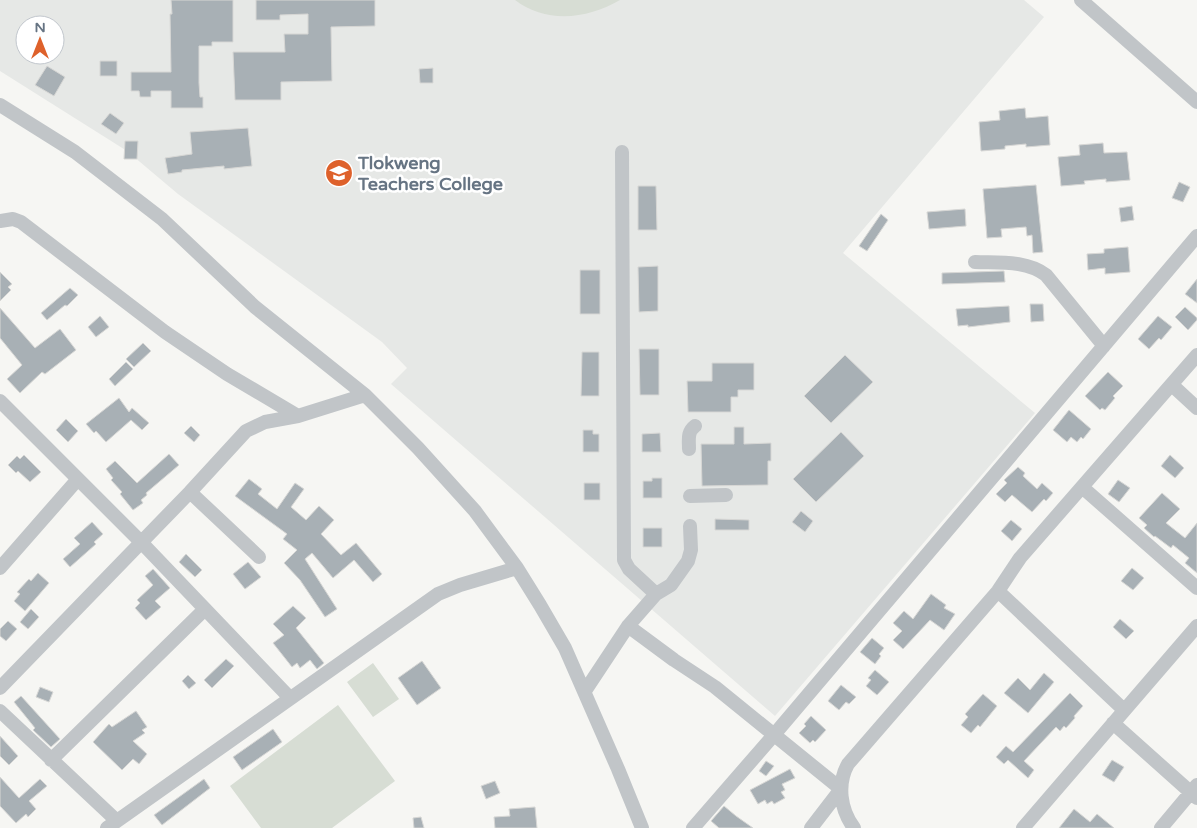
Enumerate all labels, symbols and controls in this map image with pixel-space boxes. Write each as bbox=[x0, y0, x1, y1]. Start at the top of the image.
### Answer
north arrow bbox=[15, 15, 65, 65]
text: N bbox=[34, 19, 46, 36]
place label: Tlokweng Teachers College bbox=[357, 152, 503, 195]
school or university icon: Tlokweng Teachers College bbox=[324, 158, 354, 188]

